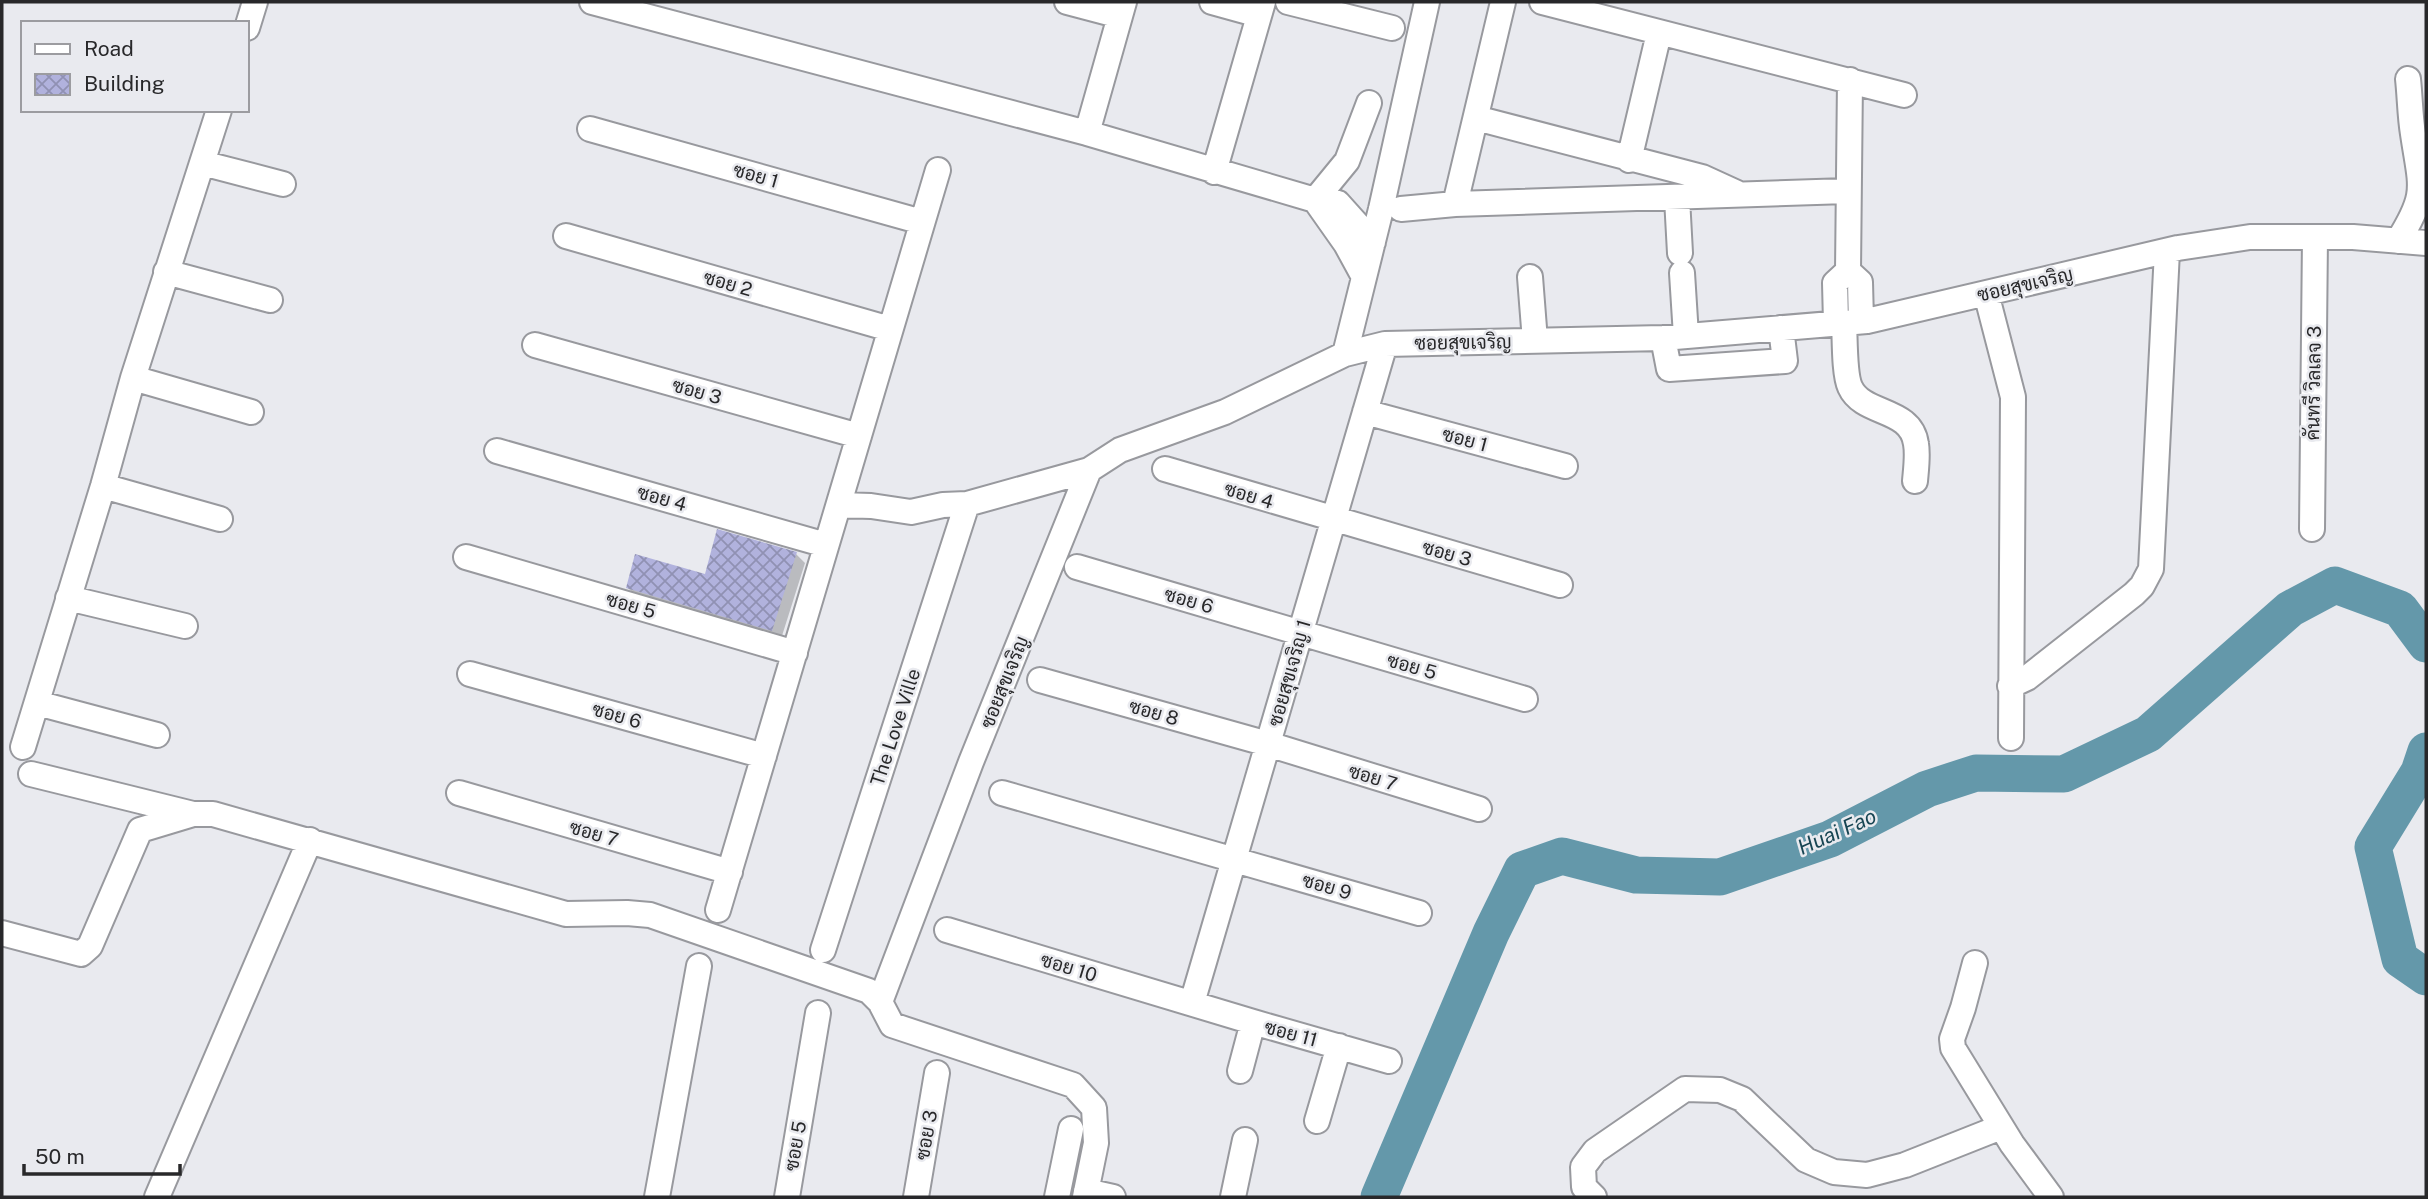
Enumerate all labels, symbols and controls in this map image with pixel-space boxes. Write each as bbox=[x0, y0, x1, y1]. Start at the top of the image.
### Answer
legend bbox=[21, 21, 248, 112]
text: Road bbox=[84, 36, 134, 61]
text: Building bbox=[84, 71, 165, 96]
street label: ซอย 1 bbox=[731, 158, 781, 192]
street label: ซอยสุขเจริญ bbox=[1975, 262, 2075, 308]
street label: ซอย 2 bbox=[701, 266, 755, 300]
street label: คันทรี วิลเลจ 3 bbox=[2300, 325, 2325, 441]
street label: ซอยสุขเจริญ bbox=[1414, 330, 1512, 356]
street label: ซอย 3 bbox=[670, 373, 724, 409]
street label: ซอย 1 bbox=[1440, 422, 1490, 456]
street label: ซอย 4 bbox=[1222, 477, 1276, 513]
street label: ซอย 4 bbox=[635, 480, 689, 516]
street label: ซอย 3 bbox=[1420, 535, 1474, 571]
street label: ซอย 6 bbox=[1162, 583, 1216, 617]
street label: ซอย 5 bbox=[604, 587, 658, 623]
street label: ซอยสุขเจริญ 1 bbox=[1263, 617, 1317, 729]
street label: ซอยสุขเจริญ bbox=[976, 633, 1034, 732]
street label: ซอย 5 bbox=[1385, 648, 1439, 684]
street label: The Love Ville bbox=[866, 666, 924, 788]
street label: ซอย 8 bbox=[1127, 694, 1181, 730]
street label: ซอย 6 bbox=[590, 698, 644, 732]
street label: ซอย 7 bbox=[1346, 759, 1400, 795]
water label: Huai Fao bbox=[1794, 803, 1880, 860]
street label: ซอย 7 bbox=[567, 816, 621, 850]
street label: ซอย 9 bbox=[1300, 869, 1354, 903]
street label: ซอย 10 bbox=[1038, 948, 1100, 986]
street label: ซอย 11 bbox=[1262, 1015, 1320, 1051]
street label: ซอย 3 bbox=[911, 1108, 941, 1162]
street label: ซอย 5 bbox=[780, 1119, 810, 1173]
scale bar bbox=[24, 1132, 180, 1176]
text: 50 m bbox=[35, 1144, 85, 1169]

